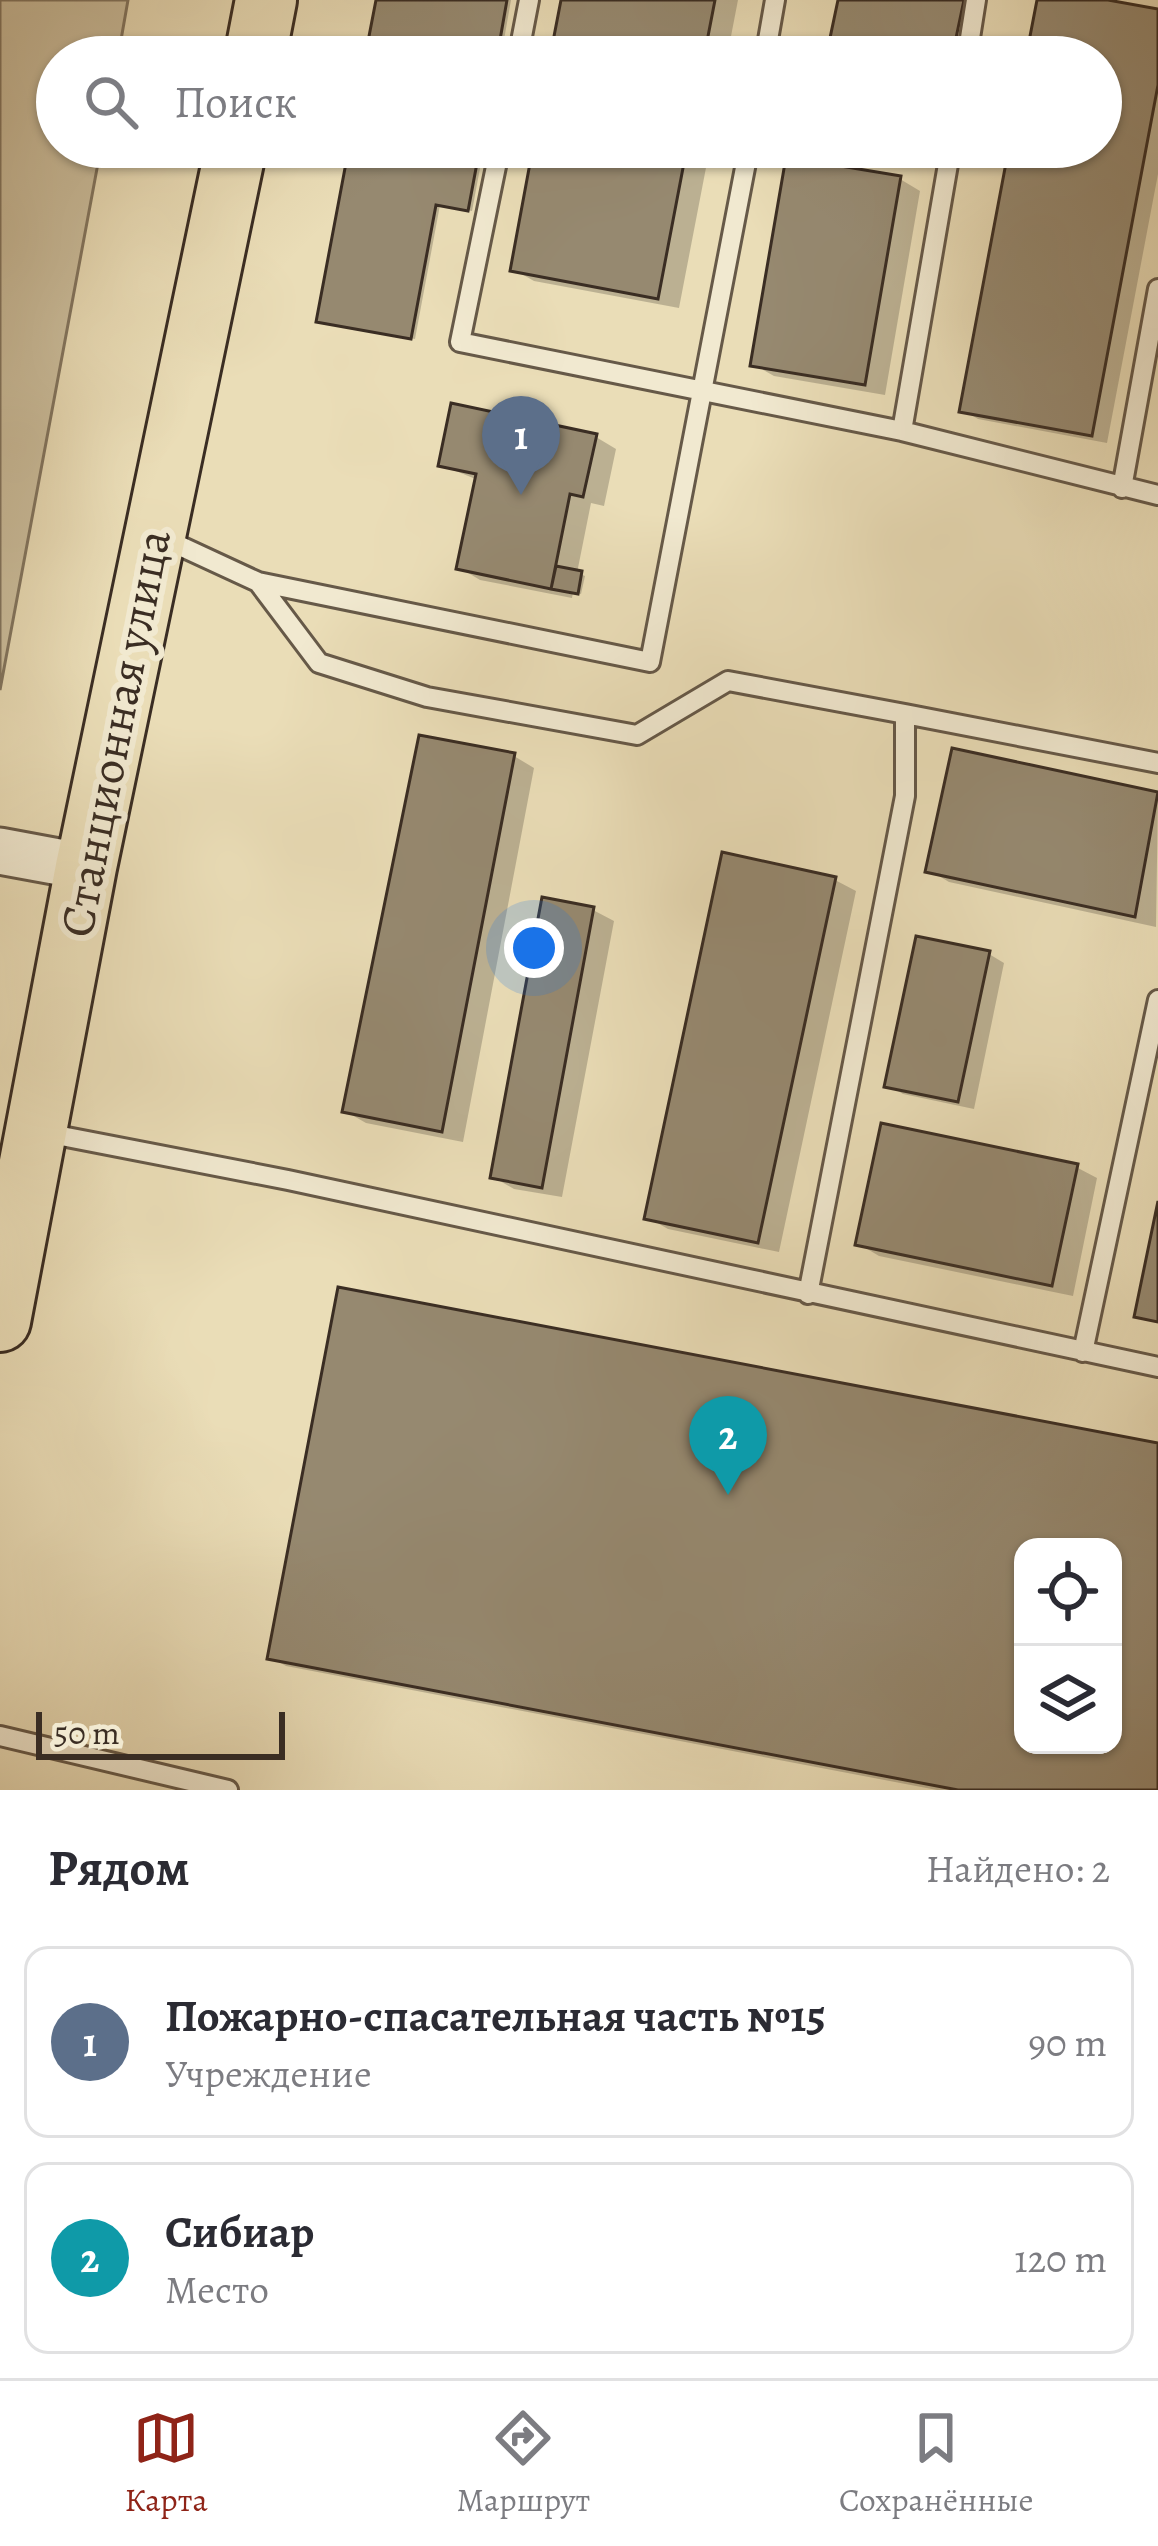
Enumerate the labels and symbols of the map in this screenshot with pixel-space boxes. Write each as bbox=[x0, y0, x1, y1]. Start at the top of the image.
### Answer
pin: 1 bbox=[482, 396, 560, 495]
street label: Станционная улица bbox=[43, 524, 187, 943]
your location bbox=[504, 918, 564, 978]
pin: 2 bbox=[689, 1396, 767, 1495]
scale bar bbox=[36, 1706, 285, 1759]

